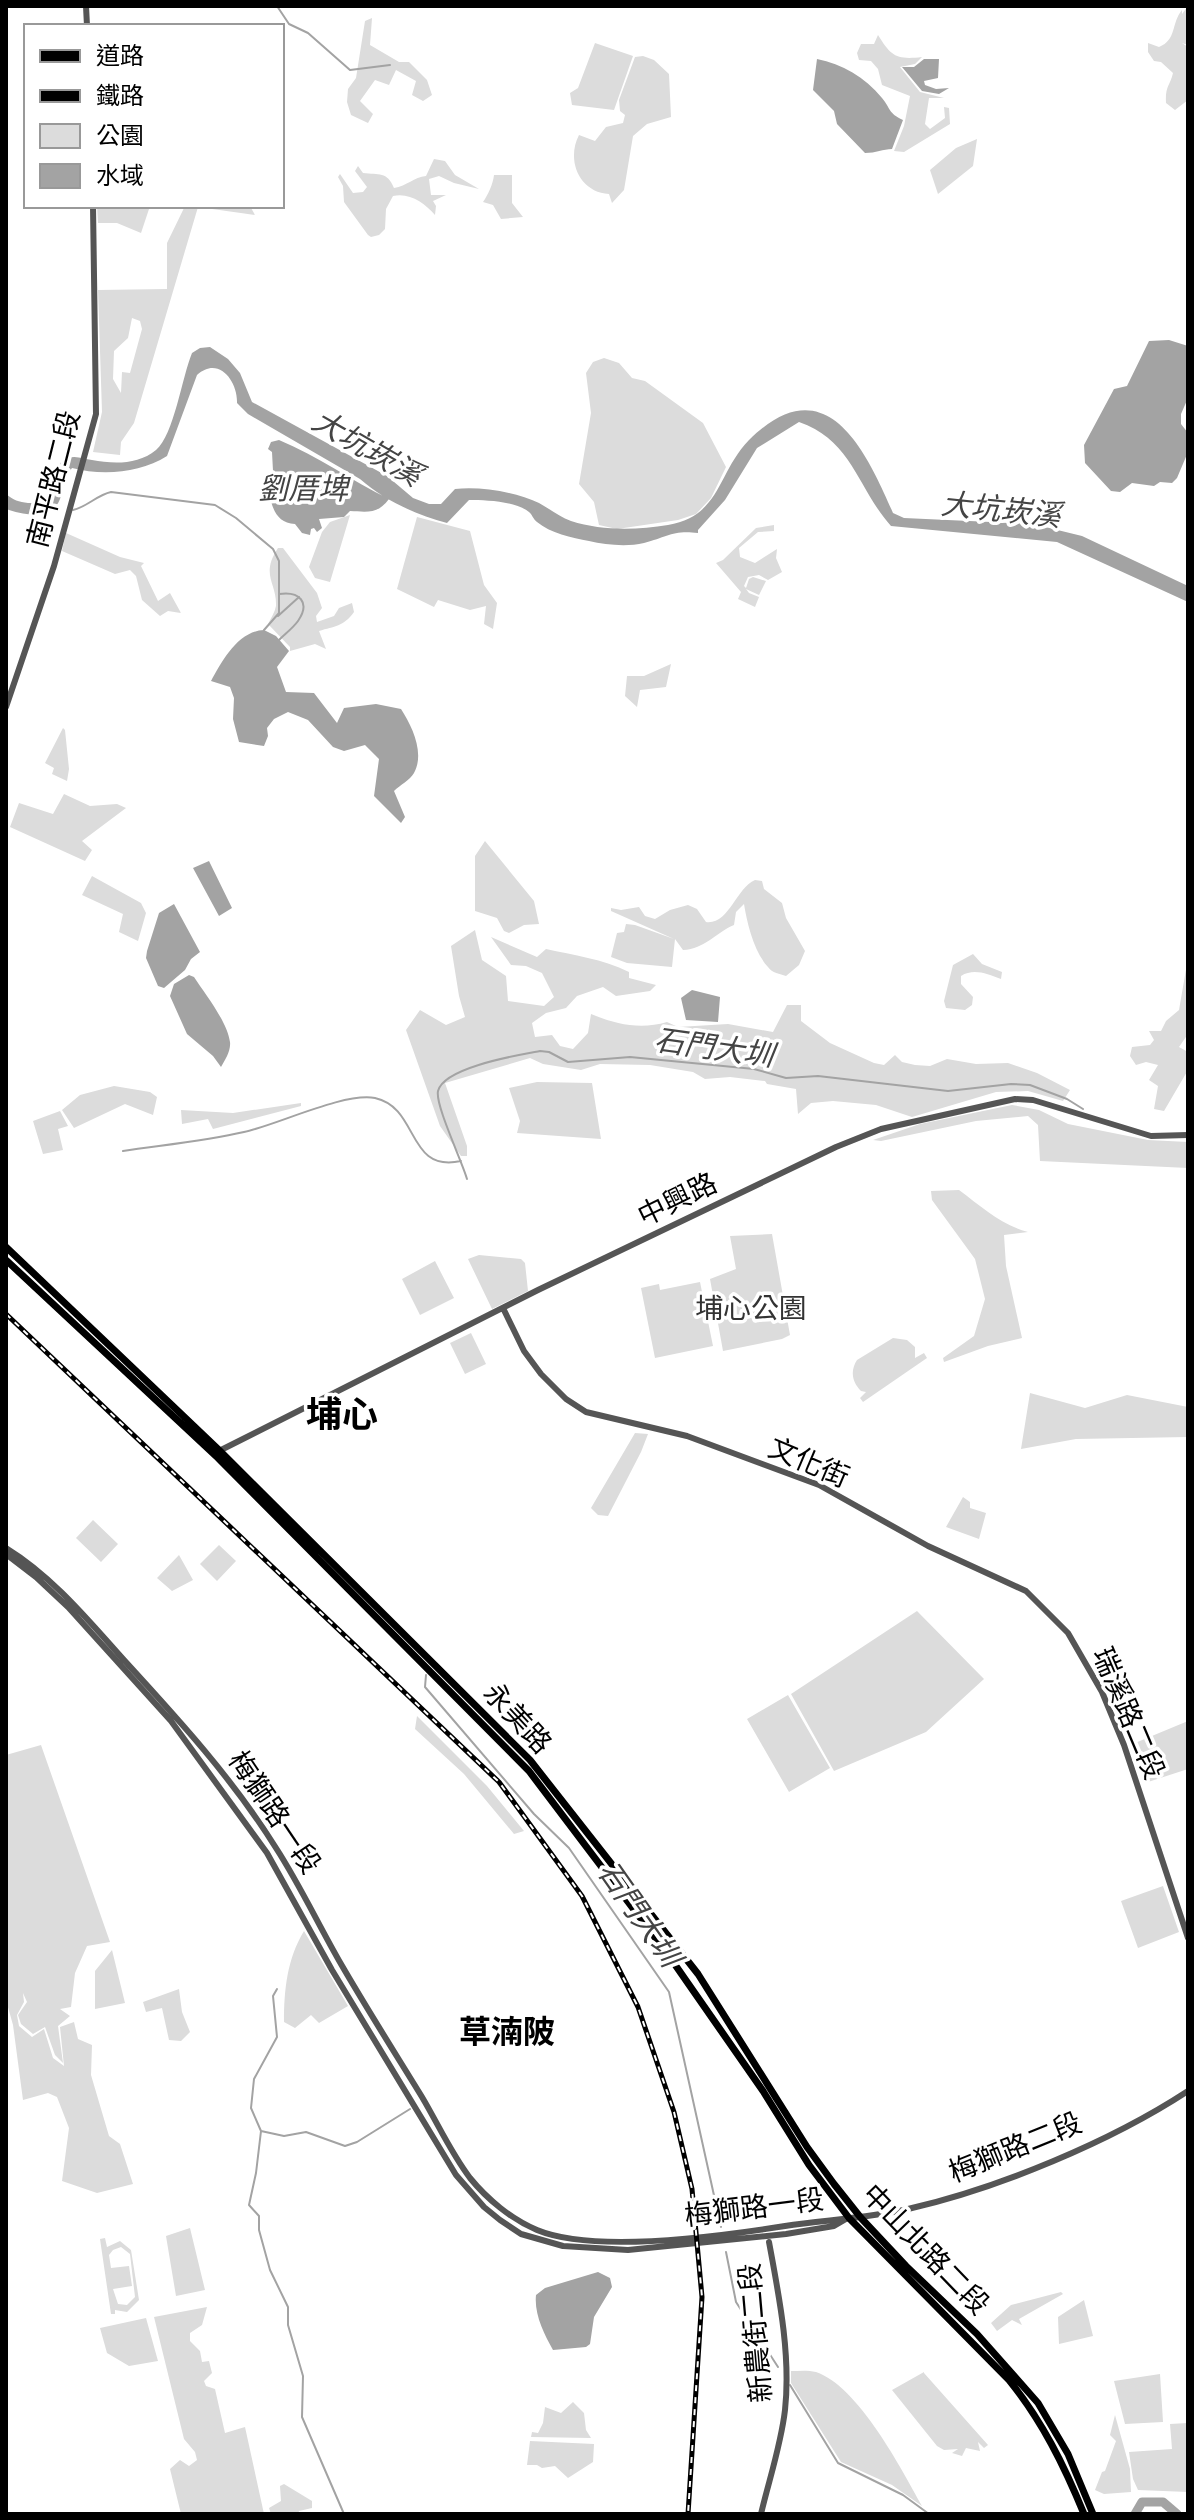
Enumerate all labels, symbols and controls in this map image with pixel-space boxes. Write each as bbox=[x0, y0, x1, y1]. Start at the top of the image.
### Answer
legend bbox=[24, 24, 284, 208]
text: 道路 bbox=[96, 43, 144, 73]
text: 鐵路 bbox=[96, 83, 144, 113]
text: 公園 bbox=[96, 123, 144, 153]
text: 水域 bbox=[96, 163, 144, 193]
water label: 大坑崁溪 bbox=[305, 404, 430, 498]
street label: 南平路二段 bbox=[22, 407, 90, 552]
water label: 劉厝埤 bbox=[258, 473, 351, 510]
water label: 大坑崁溪 bbox=[939, 488, 1066, 538]
water label: 石門大圳 bbox=[652, 1024, 780, 1078]
street label: 中興路 bbox=[633, 1167, 724, 1236]
park label: 埔心公園 bbox=[695, 1293, 807, 1329]
district label: 埔心 bbox=[306, 1395, 378, 1441]
street label: 文化街 bbox=[762, 1432, 854, 1498]
street label: 瑞溪路二段 bbox=[1082, 1643, 1170, 1786]
street label: 永美路 bbox=[474, 1677, 558, 1763]
street label: 梅獅路一段 bbox=[218, 1746, 327, 1882]
water label: 石門大圳 bbox=[587, 1856, 689, 1978]
district label: 草湳陂 bbox=[459, 2015, 555, 2055]
street label: 梅獅路二段 bbox=[944, 2107, 1088, 2193]
street label: 中山北路二段 bbox=[853, 2178, 995, 2324]
street label: 梅獅路一段 bbox=[683, 2184, 826, 2236]
street label: 新農街二段 bbox=[734, 2261, 782, 2404]

